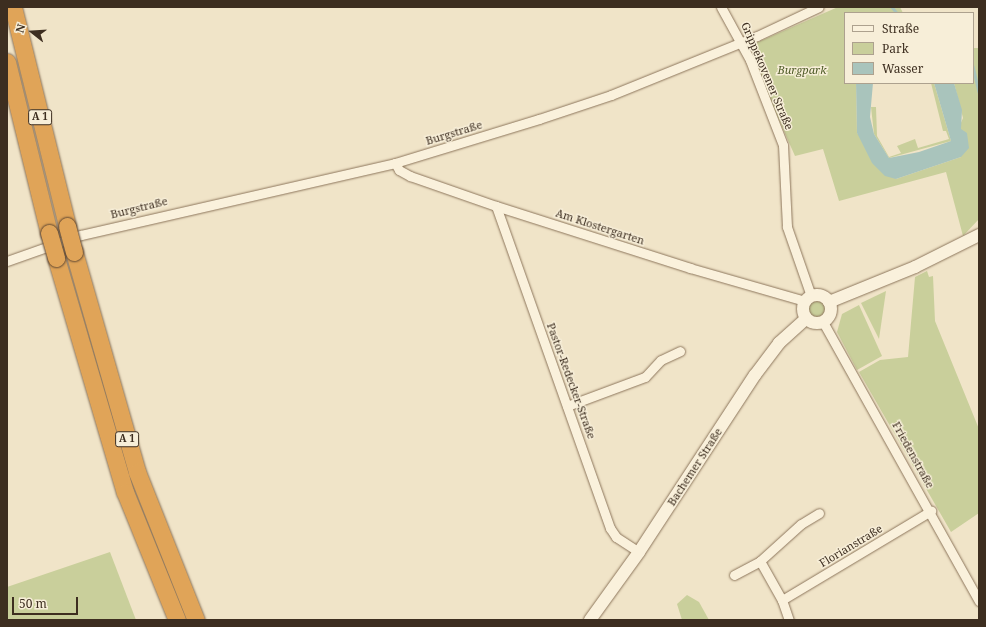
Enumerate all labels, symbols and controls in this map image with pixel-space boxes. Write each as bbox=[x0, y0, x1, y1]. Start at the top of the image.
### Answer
north arrow bbox=[12, 12, 52, 52]
legend bbox=[844, 12, 974, 84]
street label: Grippekovener Straße bbox=[738, 20, 796, 132]
text: Straße bbox=[882, 20, 919, 37]
text: N bbox=[12, 22, 28, 35]
text: Park bbox=[882, 40, 909, 57]
text: Wasser bbox=[882, 60, 923, 77]
park label: Burgpark bbox=[778, 63, 826, 77]
road number: A 1 bbox=[28, 109, 52, 125]
street label: Burgstraße bbox=[424, 118, 484, 148]
street label: Burgstraße bbox=[109, 195, 169, 221]
street label: Am Klostergarten bbox=[554, 206, 646, 248]
street label: Pastor-Redecker-Straße bbox=[544, 321, 598, 441]
street label: Friedenstraße bbox=[889, 420, 937, 490]
street label: Bachemer Straße bbox=[665, 426, 725, 508]
road number: A 1 bbox=[115, 431, 139, 447]
street label: Florianstraße bbox=[817, 522, 885, 570]
scale bar bbox=[14, 589, 80, 615]
text: 50 m bbox=[19, 595, 47, 612]

